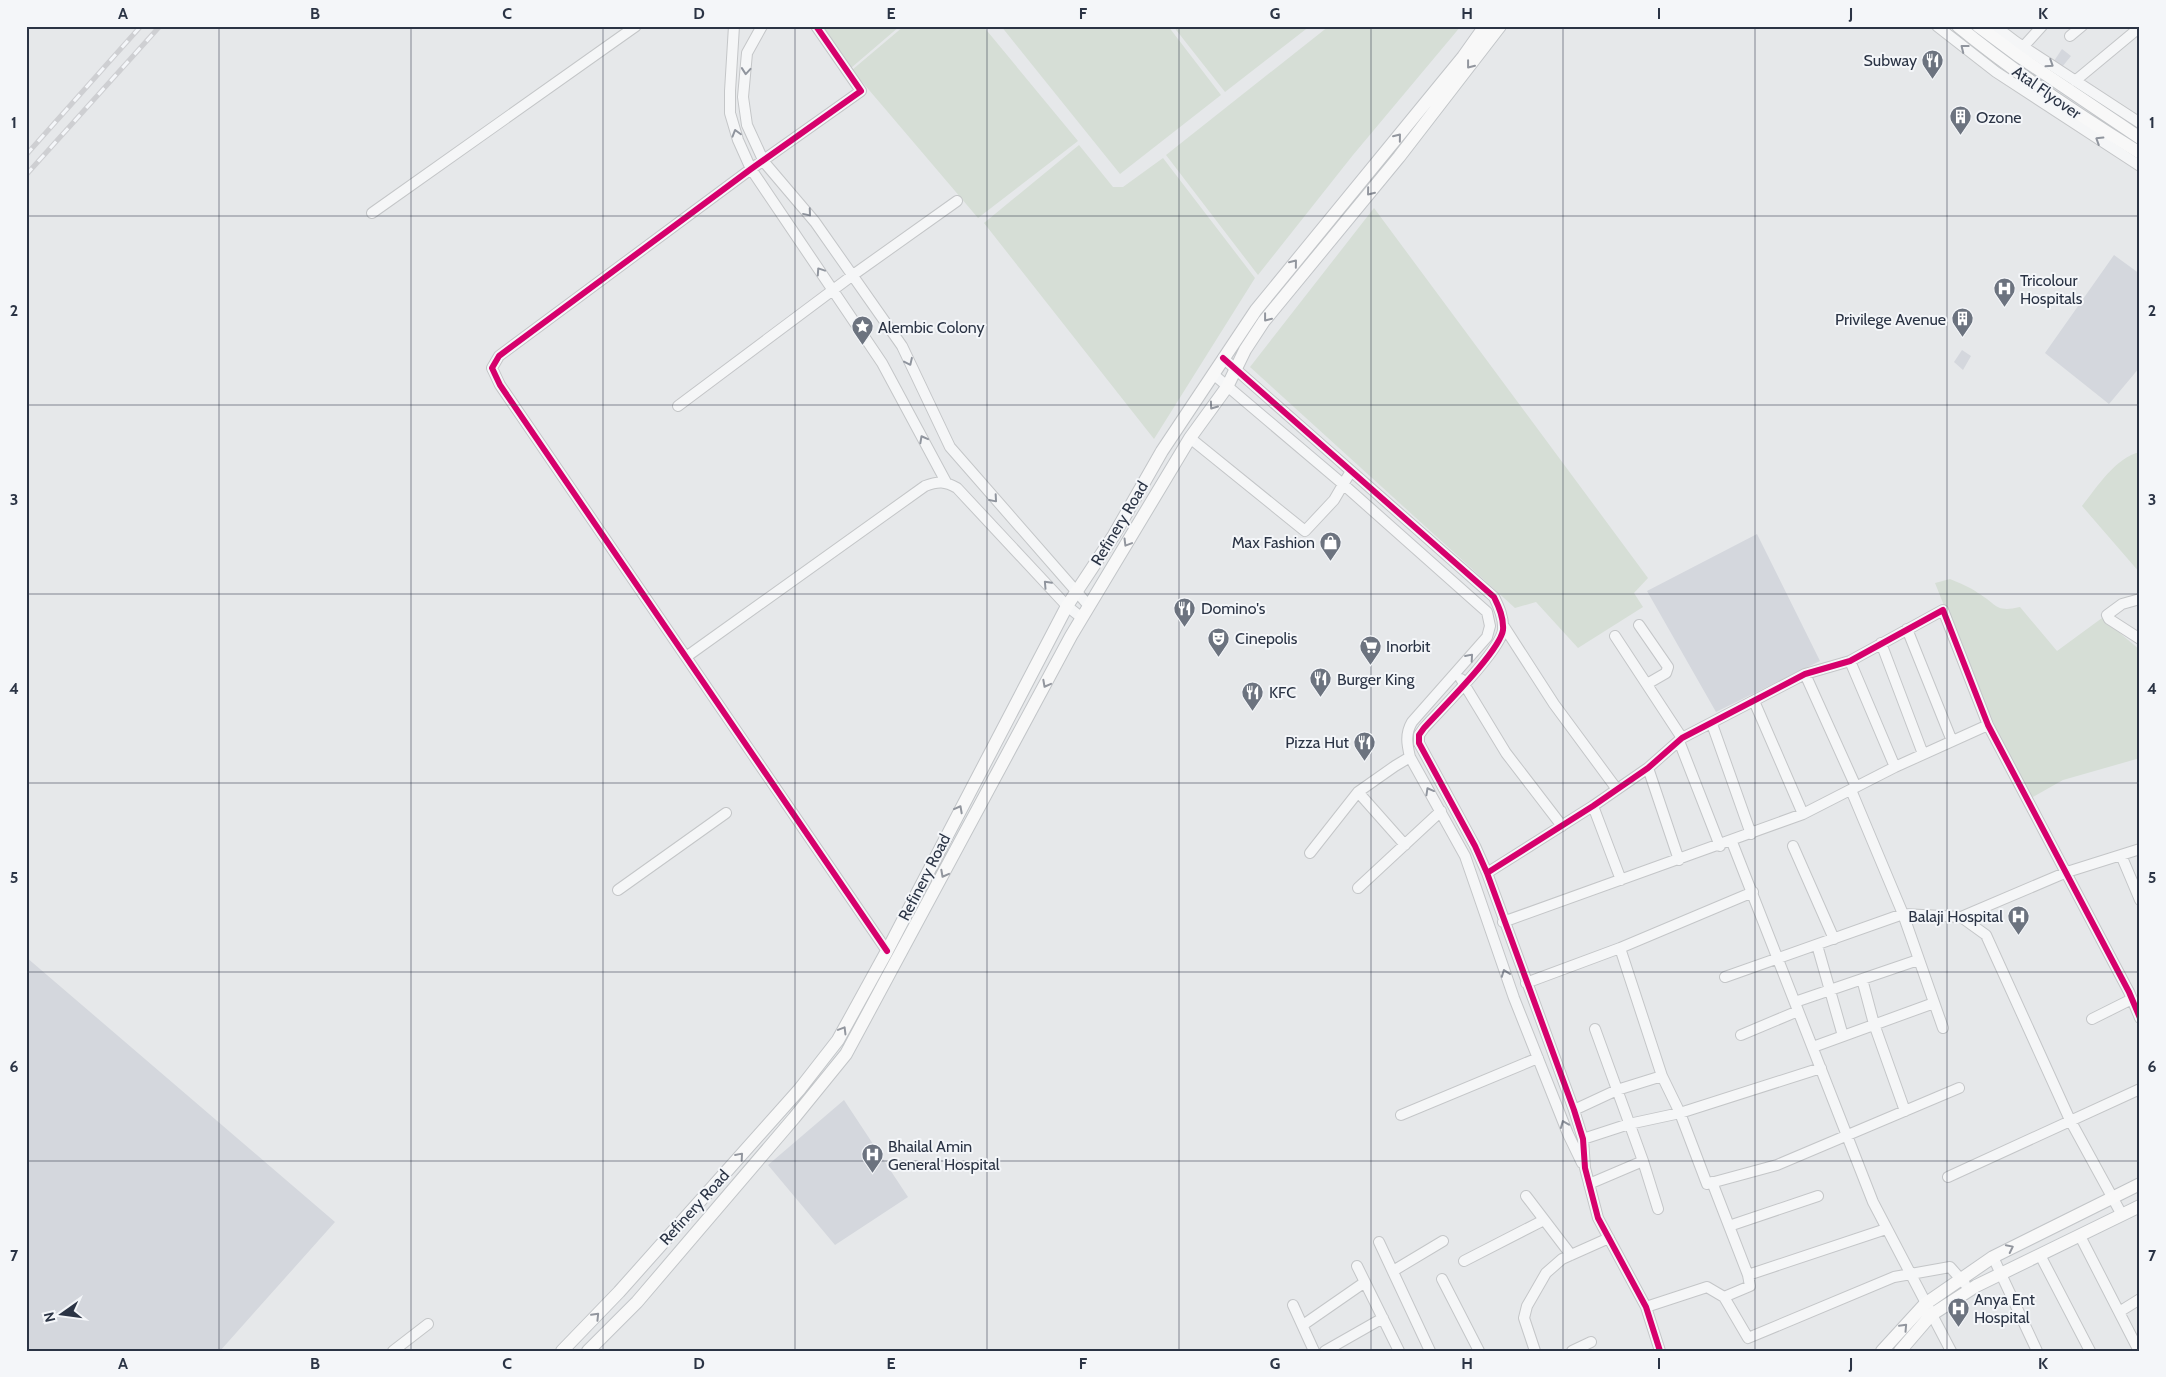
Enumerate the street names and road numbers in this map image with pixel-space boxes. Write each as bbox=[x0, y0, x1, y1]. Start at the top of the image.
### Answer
street label: Atal Flyover bbox=[2009, 62, 2085, 124]
street label: Refinery Road bbox=[1087, 478, 1152, 569]
street label: Refinery Road bbox=[894, 831, 954, 924]
street label: Refinery Road bbox=[656, 1166, 733, 1249]

